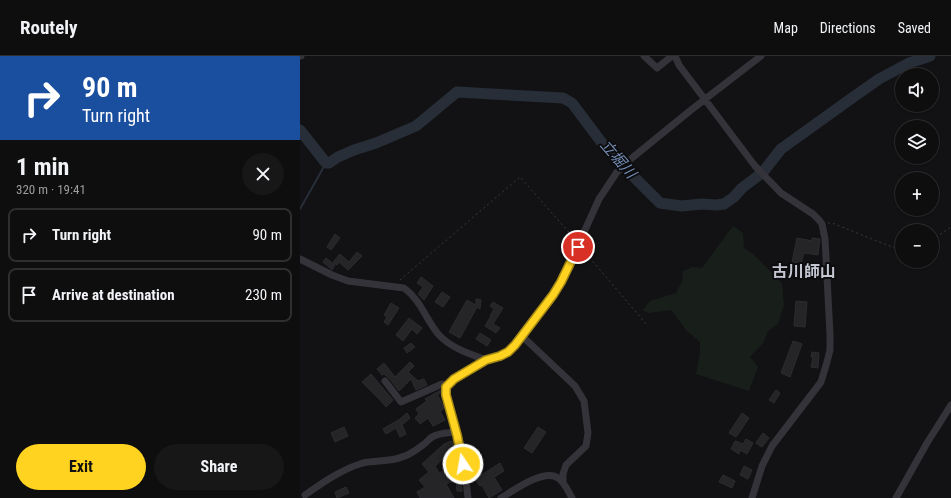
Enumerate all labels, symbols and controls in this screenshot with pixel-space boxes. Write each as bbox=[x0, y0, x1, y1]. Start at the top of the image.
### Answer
text: Routely bbox=[20, 16, 77, 39]
text: Map bbox=[774, 20, 798, 36]
text: Directions bbox=[820, 20, 876, 36]
text: Saved bbox=[898, 20, 931, 36]
map controls bbox=[895, 68, 939, 268]
button: sound bbox=[895, 68, 939, 112]
text: 90 m bbox=[82, 71, 138, 104]
icon: right bbox=[16, 72, 68, 124]
text: Turn right bbox=[82, 105, 150, 126]
button: layers bbox=[895, 120, 939, 164]
water label: 立堀川 bbox=[596, 136, 641, 183]
text: 1 min bbox=[16, 153, 69, 181]
button: close bbox=[242, 153, 284, 195]
button: + bbox=[895, 172, 939, 216]
text: 320 m · 19:41 bbox=[16, 182, 86, 197]
icon: right bbox=[18, 224, 40, 246]
button: − bbox=[895, 224, 939, 268]
text: Turn right bbox=[52, 226, 111, 244]
text: 90 m bbox=[252, 226, 282, 244]
pin bbox=[561, 230, 595, 264]
icon: arrive bbox=[567, 236, 589, 258]
district label: 古川師山 bbox=[772, 262, 836, 281]
icon: arrive bbox=[18, 284, 40, 306]
text: Arrive at destination bbox=[52, 286, 175, 304]
text: 230 m bbox=[245, 286, 282, 304]
position arrow bbox=[442, 443, 484, 485]
button: Exit bbox=[16, 444, 146, 490]
button: Share bbox=[154, 444, 284, 490]

